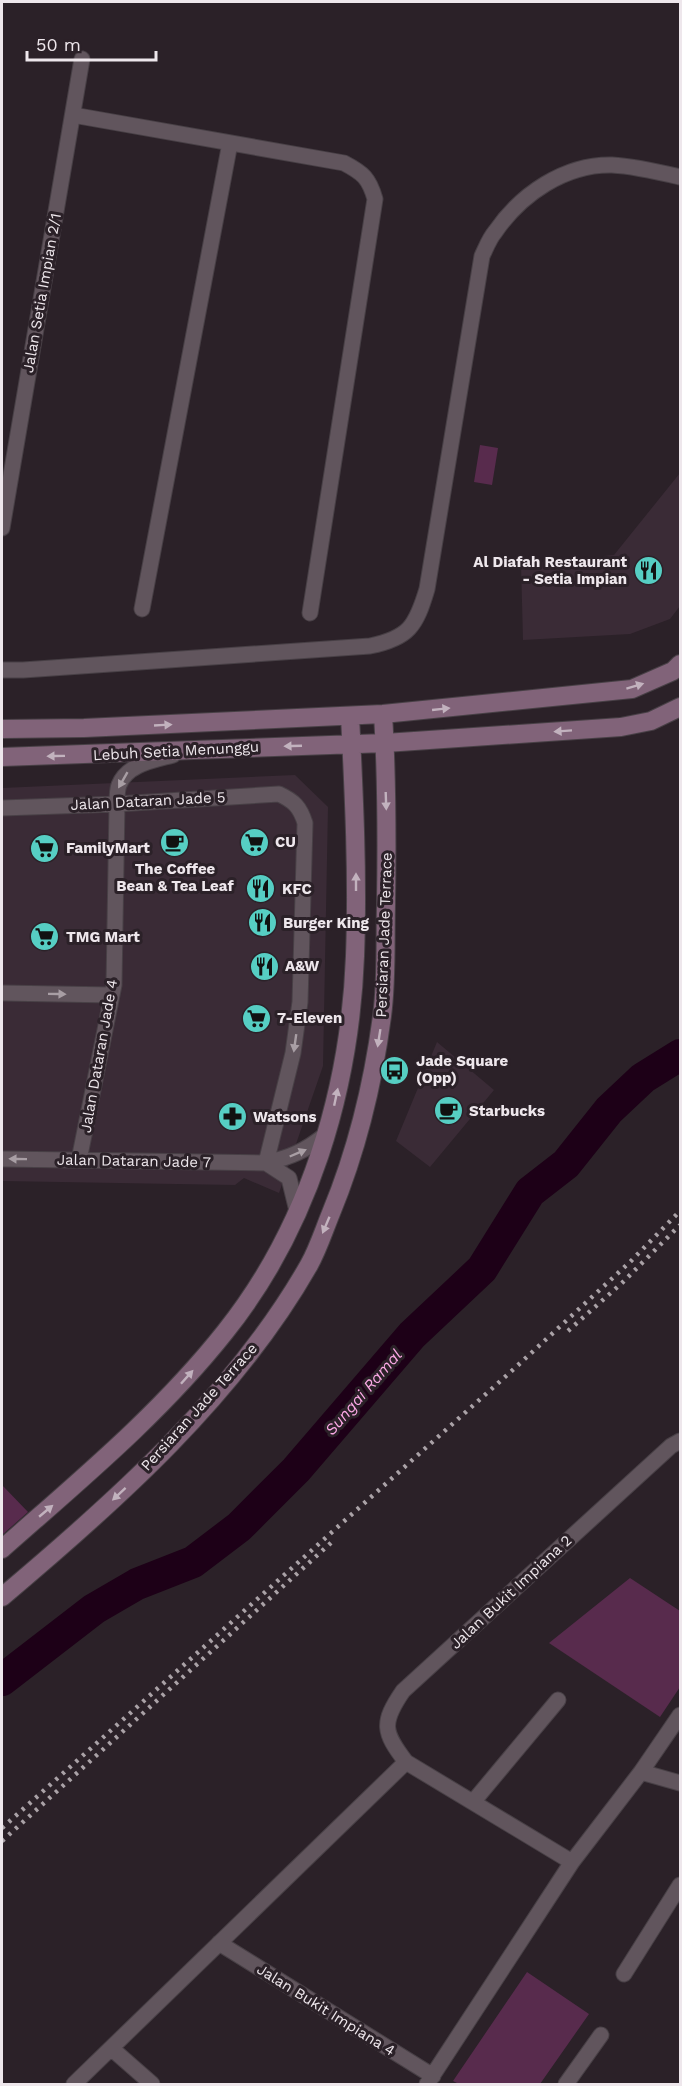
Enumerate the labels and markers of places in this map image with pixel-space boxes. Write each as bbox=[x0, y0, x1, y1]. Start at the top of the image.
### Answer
place label: Al Diafah Restaurant - Setia Impian bbox=[473, 553, 627, 588]
restaurant icon: Al Diafah Restaurant - Setia Impian bbox=[632, 555, 664, 587]
cafe icon: The Coffee Bean & Tea Leaf bbox=[159, 826, 191, 858]
supermarket icon: CU bbox=[238, 826, 270, 858]
supermarket icon: FamilyMart bbox=[29, 832, 61, 864]
place label: CU bbox=[275, 833, 296, 851]
place label: FamilyMart bbox=[66, 839, 150, 857]
place label: The Coffee Bean & Tea Leaf bbox=[116, 860, 234, 895]
restaurant icon: KFC bbox=[245, 873, 277, 905]
place label: KFC bbox=[282, 880, 312, 898]
restaurant icon: Burger King bbox=[246, 907, 278, 939]
place label: Burger King bbox=[283, 914, 370, 932]
supermarket icon: TMG Mart bbox=[29, 921, 61, 953]
place label: TMG Mart bbox=[66, 928, 140, 946]
restaurant icon: A&W bbox=[248, 950, 280, 982]
place label: A&W bbox=[285, 957, 319, 975]
supermarket icon: 7-Eleven bbox=[240, 1002, 272, 1034]
place label: 7-Eleven bbox=[277, 1009, 342, 1027]
place label: Jade Square (Opp) bbox=[416, 1052, 509, 1087]
bus stop icon: Jade Square (Opp) bbox=[379, 1054, 411, 1086]
cafe icon: Starbucks bbox=[432, 1095, 464, 1127]
pharmacy icon: Watsons bbox=[216, 1101, 248, 1133]
place label: Starbucks bbox=[469, 1102, 545, 1120]
place label: Watsons bbox=[253, 1108, 317, 1126]

